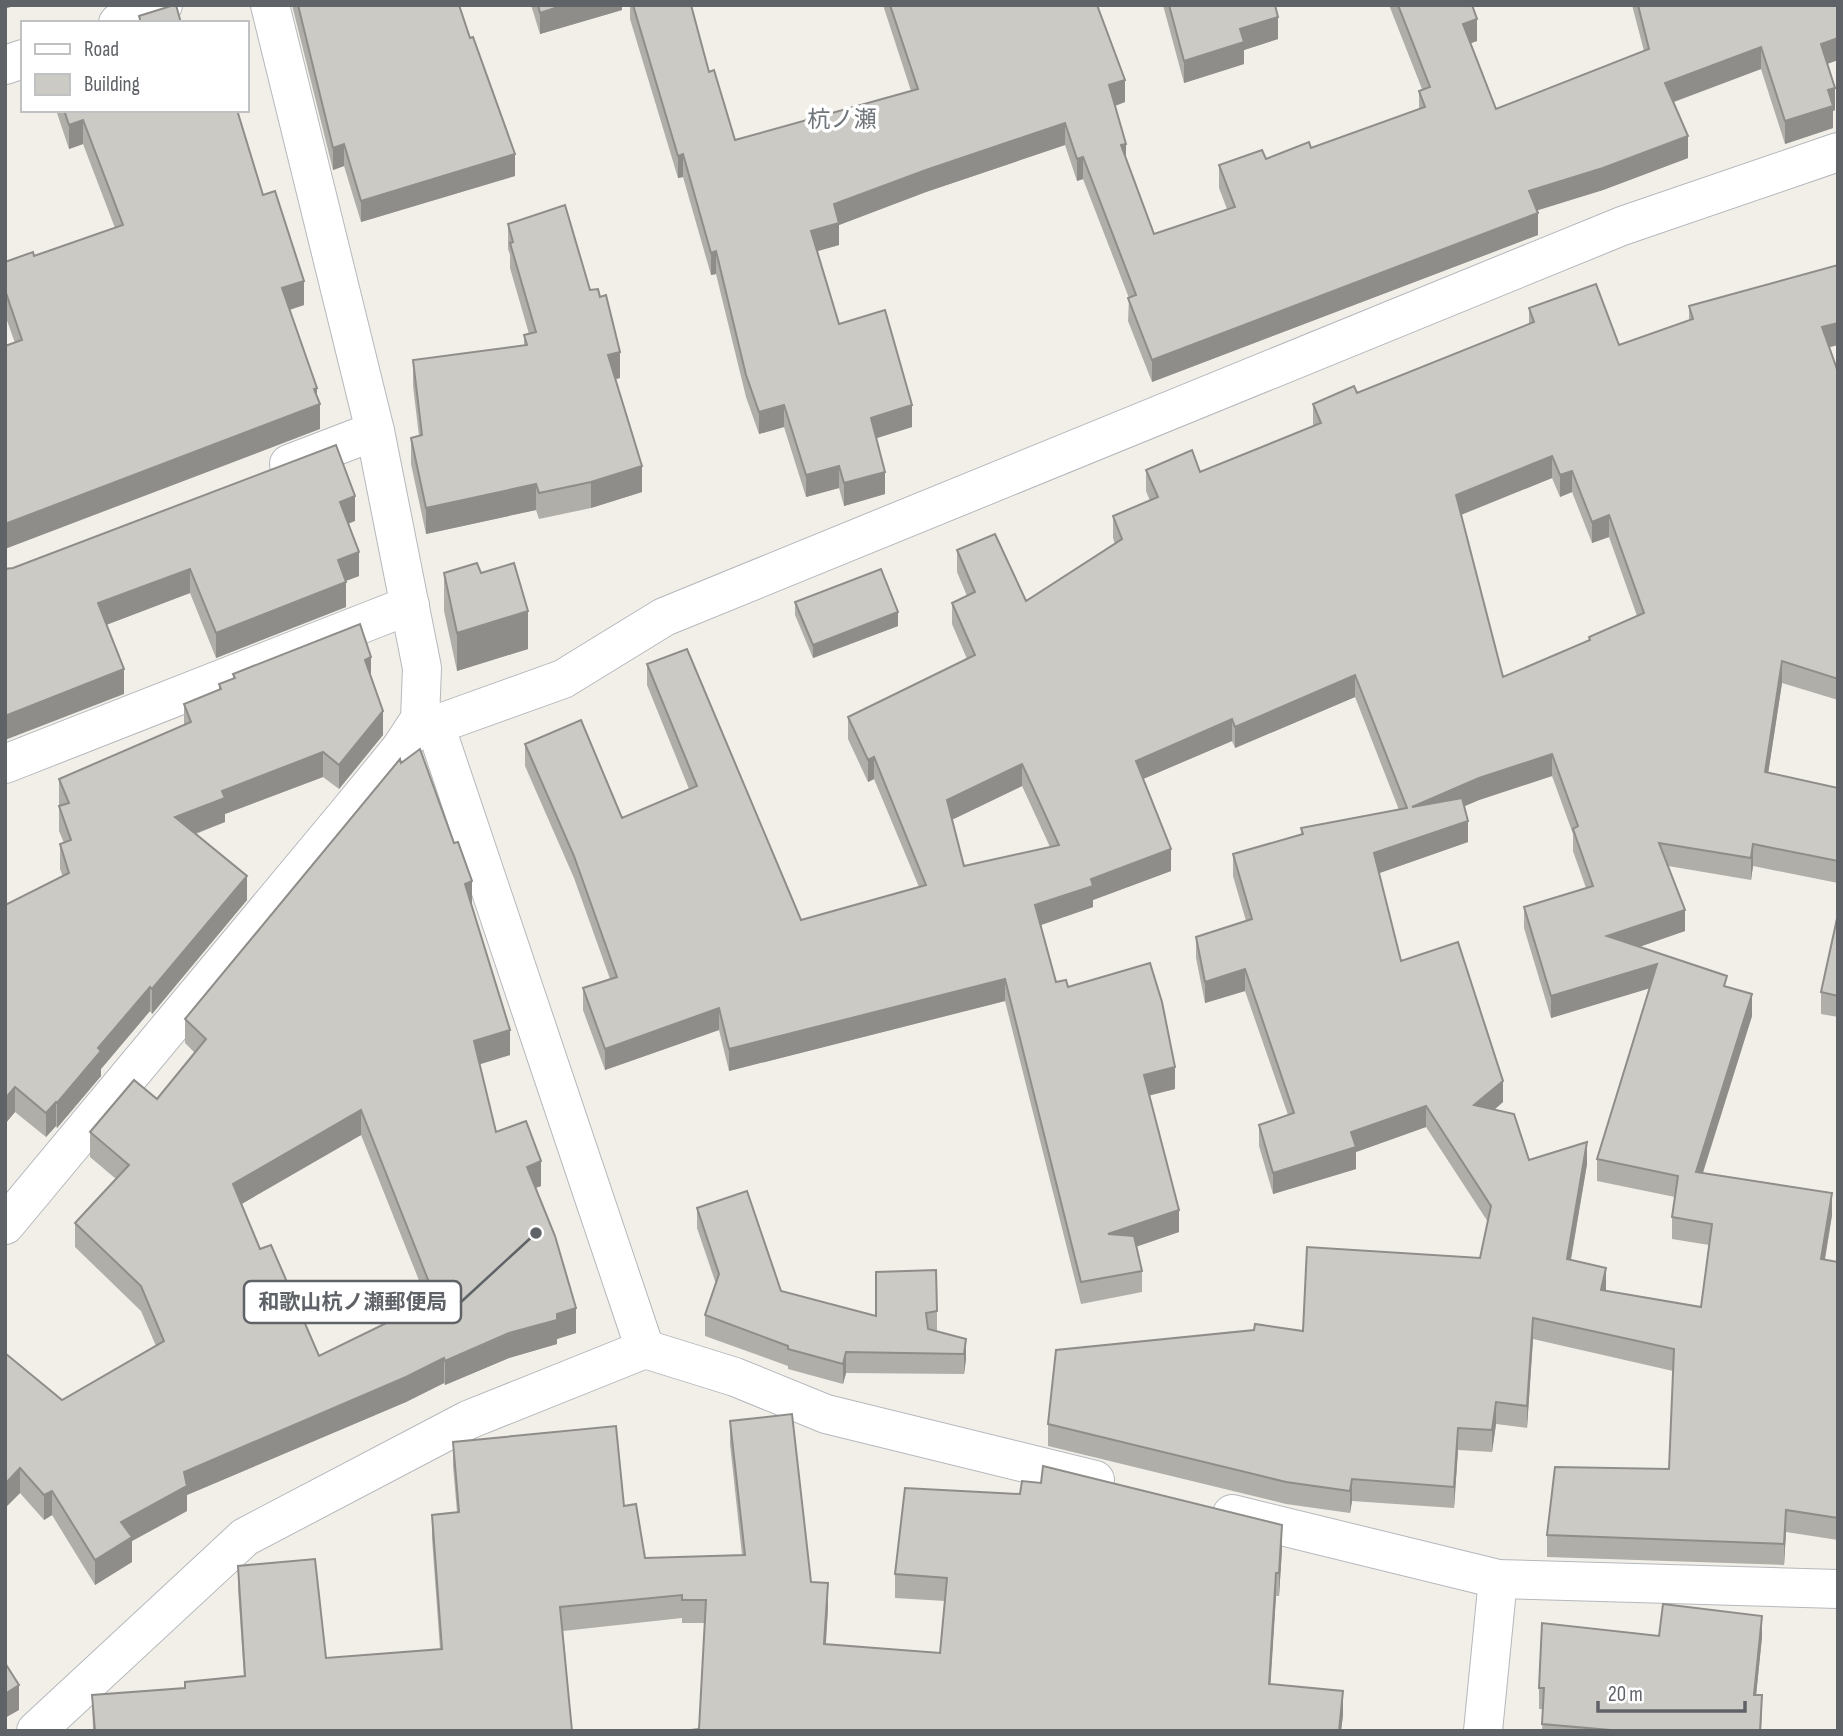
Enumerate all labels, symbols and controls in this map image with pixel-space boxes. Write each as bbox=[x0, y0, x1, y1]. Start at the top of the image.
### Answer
legend bbox=[21, 21, 248, 112]
text: Road bbox=[84, 37, 119, 62]
text: Building bbox=[84, 72, 140, 97]
district label: 杭ノ瀬 bbox=[808, 106, 877, 134]
callout: 和歌山杭ノ瀬郵便局 bbox=[244, 1281, 461, 1323]
text: 和歌山杭ノ瀬郵便局 bbox=[259, 1290, 448, 1315]
scale bar bbox=[1598, 1670, 1745, 1714]
text: 20 m bbox=[1608, 1682, 1643, 1707]

